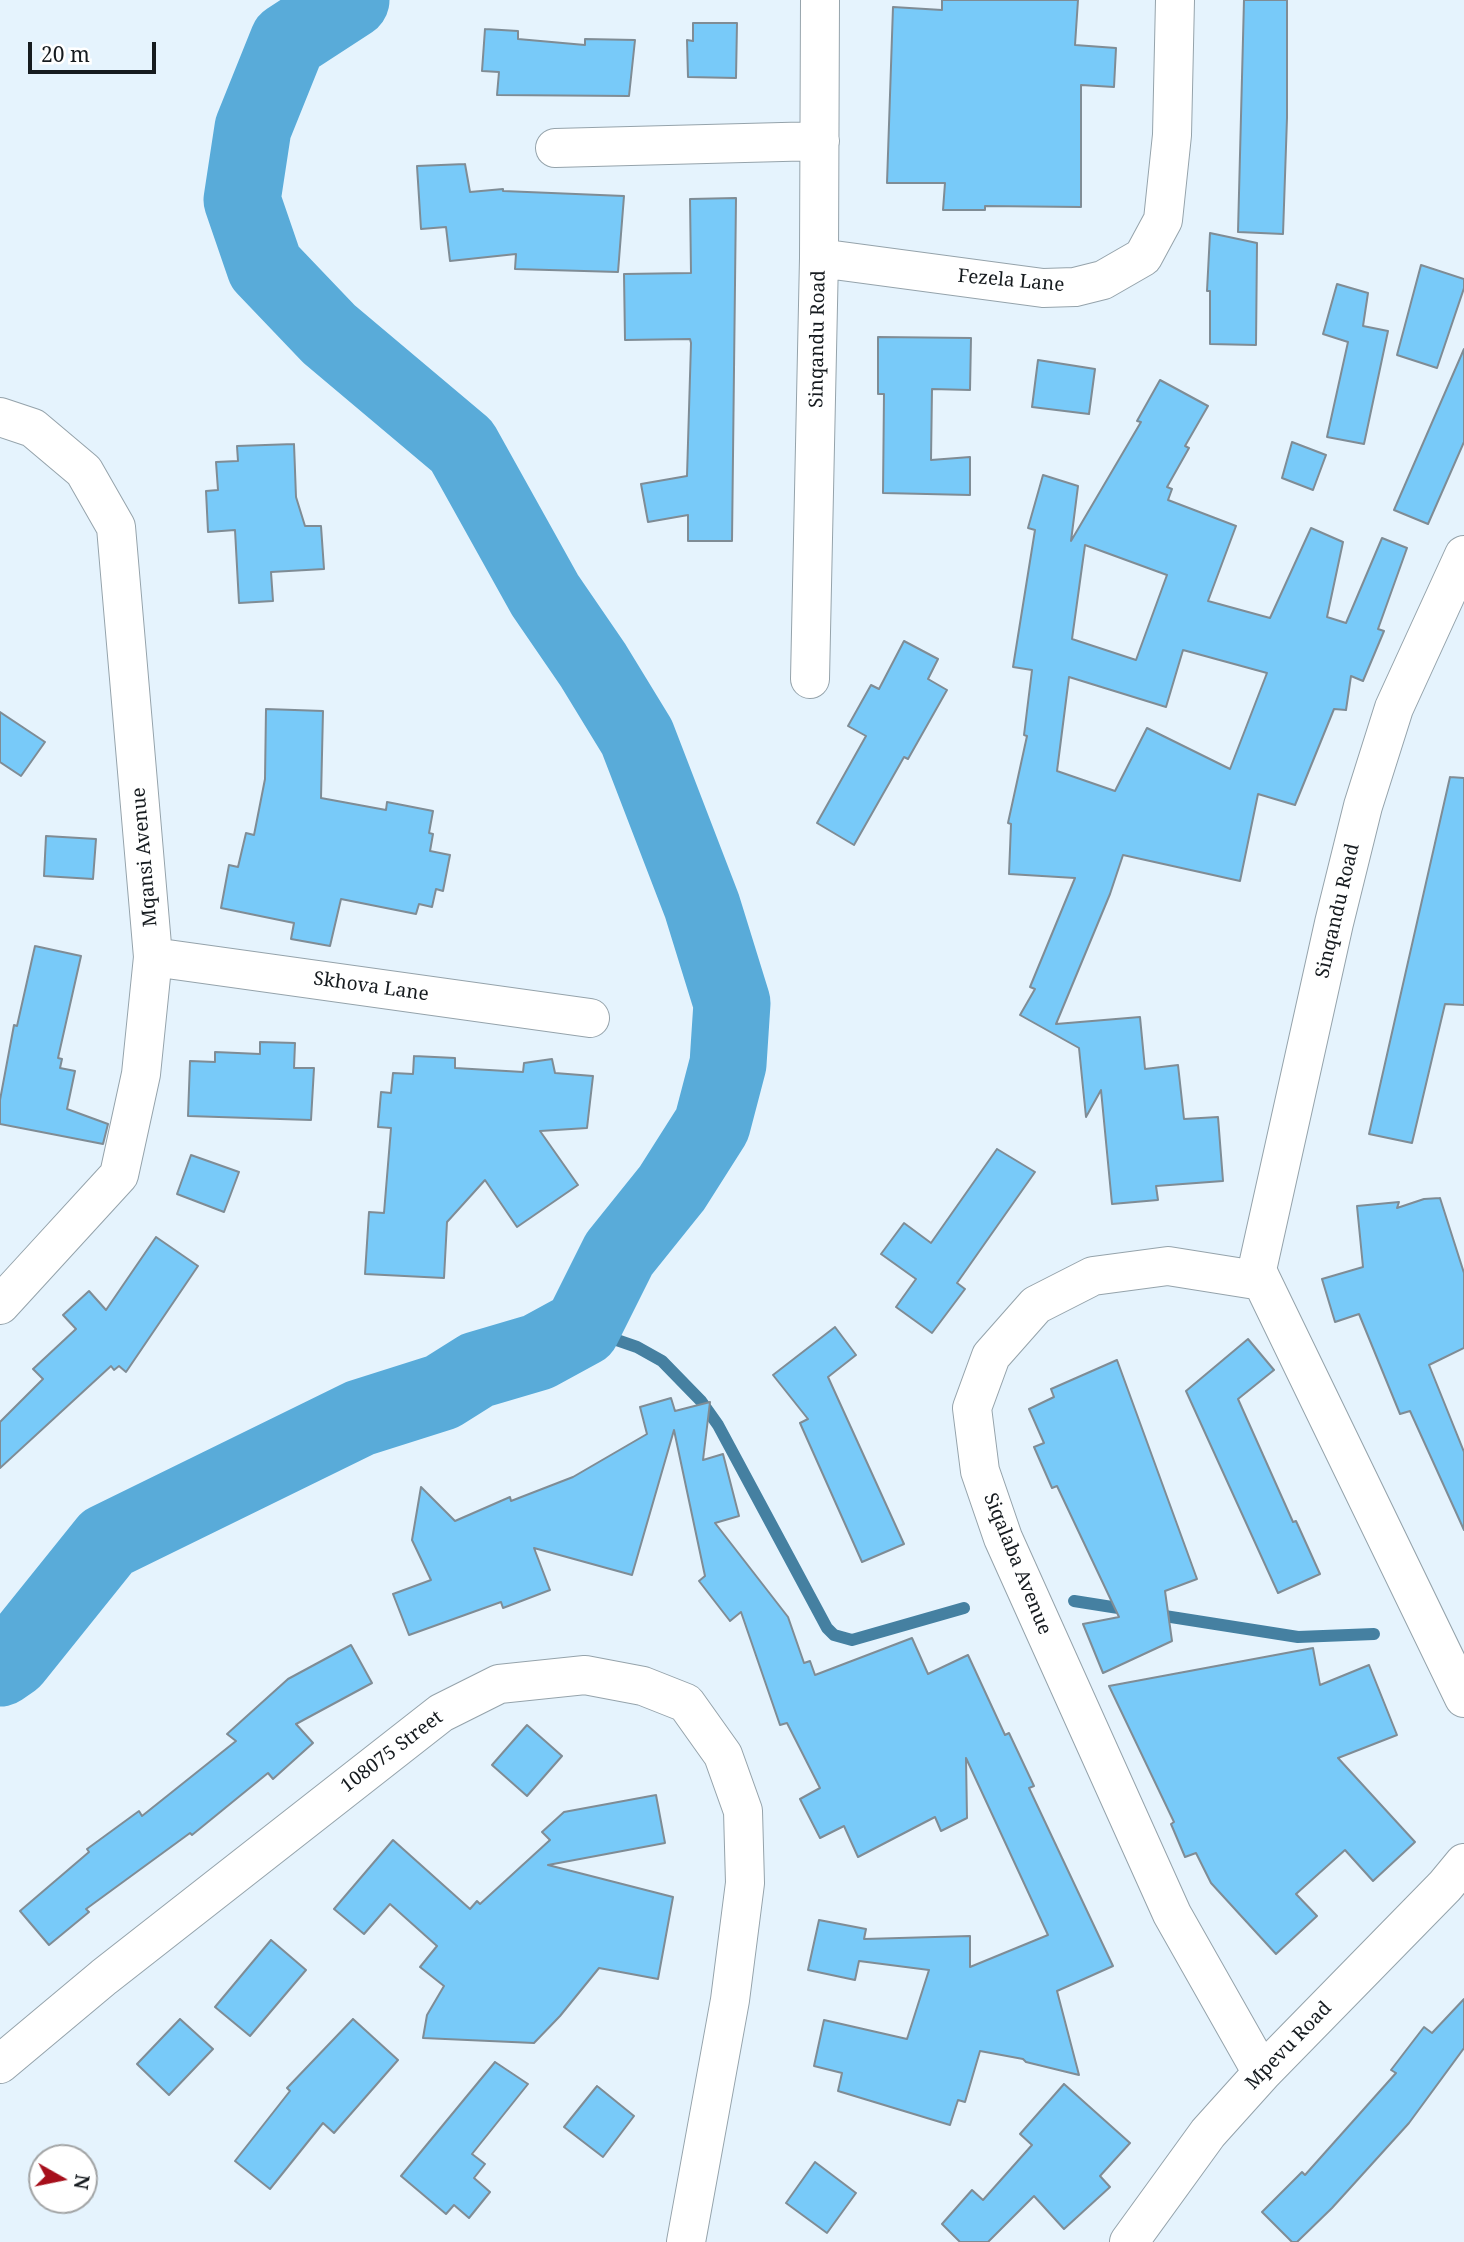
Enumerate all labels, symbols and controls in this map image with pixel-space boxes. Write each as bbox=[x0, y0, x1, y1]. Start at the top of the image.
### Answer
scale bar bbox=[32, 28, 159, 72]
text: 20 m bbox=[41, 40, 90, 68]
street label: Fezela Lane bbox=[957, 265, 1065, 297]
street label: Sinqandu Road bbox=[805, 270, 831, 408]
street label: Mqansi Avenue bbox=[128, 786, 162, 928]
street label: Sinqandu Road bbox=[1311, 841, 1365, 981]
street label: Skhova Lane bbox=[312, 968, 430, 1006]
street label: Siqalaba Avenue bbox=[978, 1490, 1056, 1638]
street label: 108075 Street bbox=[337, 1706, 447, 1798]
street label: Mpevu Road bbox=[1241, 1997, 1337, 2095]
north arrow bbox=[28, 2144, 98, 2214]
text: N bbox=[68, 2173, 96, 2191]

